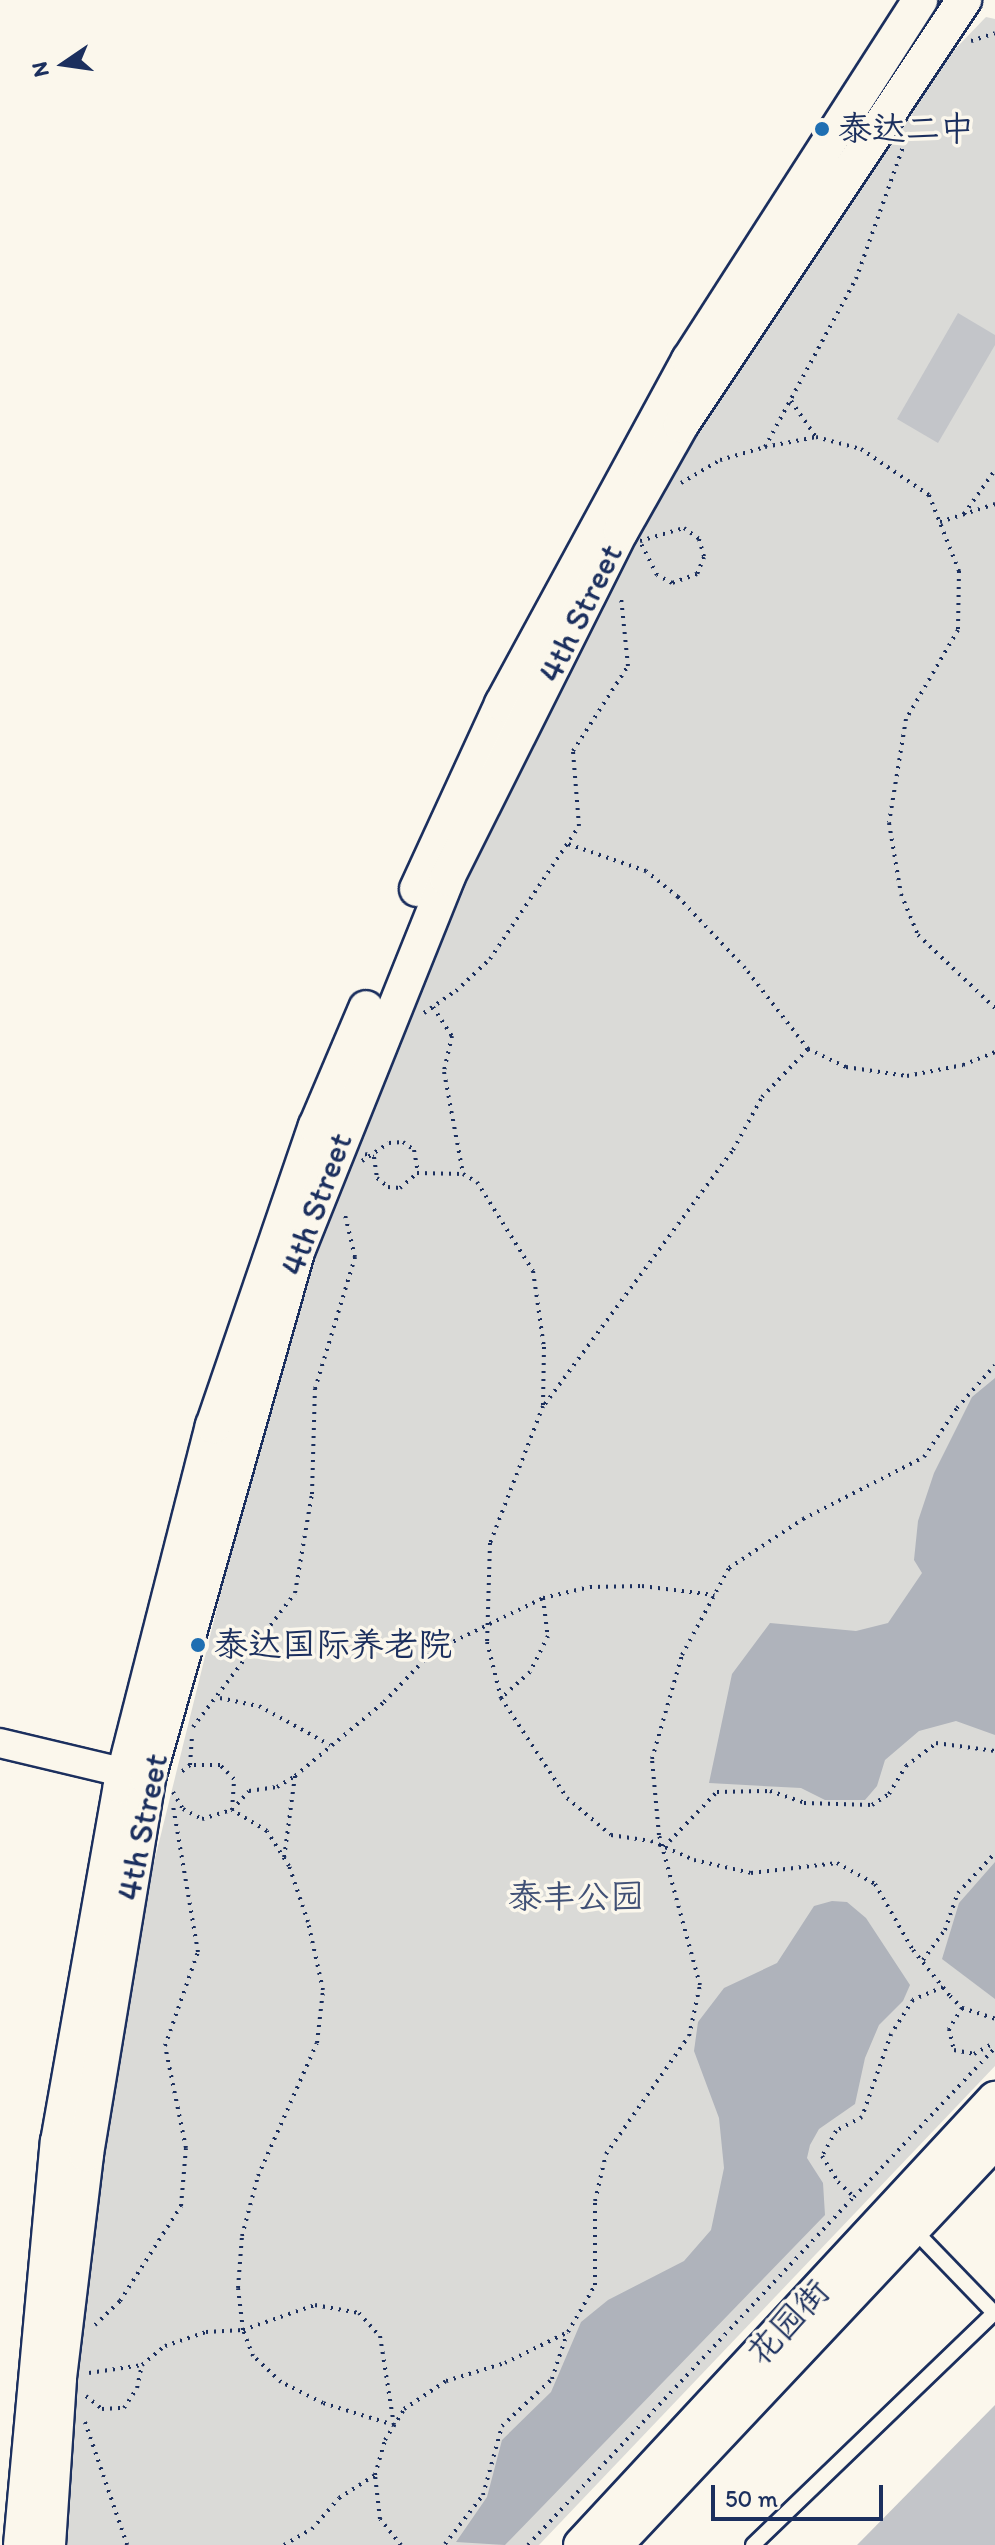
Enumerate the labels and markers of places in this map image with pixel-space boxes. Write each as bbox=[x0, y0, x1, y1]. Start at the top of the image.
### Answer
place label: 泰达二中 bbox=[838, 109, 974, 149]
marker: 泰达二中 bbox=[813, 120, 831, 138]
place label: 泰达国际养老院 bbox=[214, 1625, 452, 1665]
marker: 泰达国际养老院 bbox=[189, 1636, 207, 1654]

